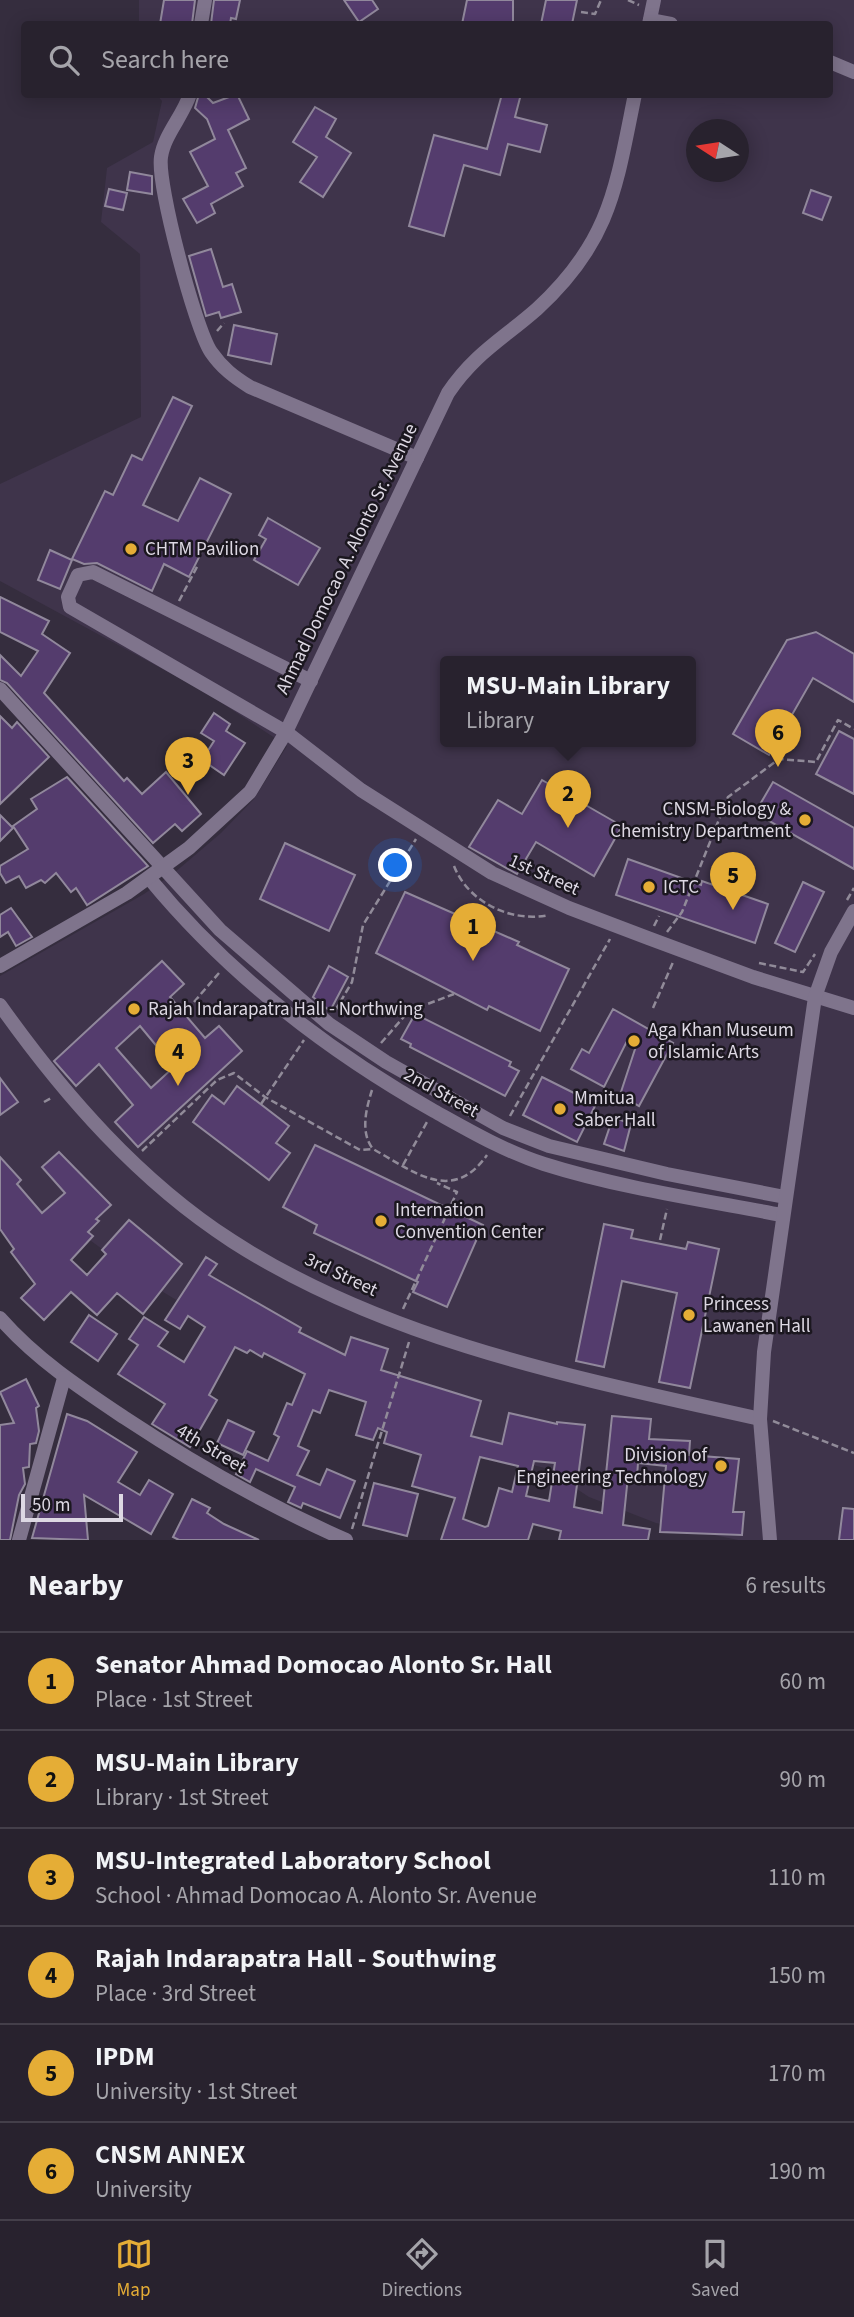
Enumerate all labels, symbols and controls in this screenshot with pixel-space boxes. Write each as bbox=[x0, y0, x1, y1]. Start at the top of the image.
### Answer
search box bbox=[21, 21, 833, 98]
icon: search bbox=[45, 41, 83, 79]
text: Search here bbox=[101, 41, 229, 78]
north arrow bbox=[686, 119, 749, 182]
street label: Ahmad Domocao A. Alonto Sr. Avenue bbox=[270, 419, 424, 699]
place label: CHTM Pavilion bbox=[145, 536, 259, 563]
marker: CHTM Pavilion bbox=[123, 541, 139, 557]
popup bbox=[440, 656, 696, 747]
text: MSU-Main Library bbox=[466, 667, 670, 704]
text: Library bbox=[466, 704, 534, 737]
pin: 6 bbox=[755, 709, 801, 767]
pin: 3 bbox=[165, 737, 211, 795]
pin: 2 bbox=[545, 770, 591, 828]
place label: CNSM-Biology & Chemistry Department bbox=[610, 796, 792, 845]
marker: CNSM-Biology & Chemistry Department bbox=[797, 812, 813, 828]
street label: 1st Street bbox=[504, 847, 584, 903]
your location bbox=[378, 848, 412, 882]
pin: 5 bbox=[710, 852, 756, 910]
place label: ICTC bbox=[663, 874, 699, 901]
marker: ICTC bbox=[641, 879, 657, 895]
pin: 1 bbox=[450, 903, 496, 961]
place label: Rajah Indarapatra Hall - Northwing bbox=[148, 996, 423, 1023]
marker: Rajah Indarapatra Hall - Northwing bbox=[126, 1001, 142, 1017]
place label: Aga Khan Museum of Islamic Arts bbox=[648, 1017, 794, 1066]
pin: 4 bbox=[155, 1028, 201, 1086]
marker: Aga Khan Museum of Islamic Arts bbox=[626, 1033, 642, 1049]
street label: 2nd Street bbox=[399, 1061, 484, 1125]
place label: Mmitua Saber Hall bbox=[574, 1085, 656, 1134]
marker: Mmitua Saber Hall bbox=[552, 1101, 568, 1117]
place label: Internation Convention Center bbox=[395, 1197, 544, 1246]
marker: Internation Convention Center bbox=[373, 1213, 389, 1229]
street label: 3rd Street bbox=[300, 1246, 382, 1304]
place label: Princess Lawanen Hall bbox=[703, 1291, 811, 1340]
marker: Princess Lawanen Hall bbox=[681, 1307, 697, 1323]
street label: 4th Street bbox=[171, 1417, 252, 1481]
place label: Division of Engineering Technology bbox=[516, 1442, 708, 1491]
marker: Division of Engineering Technology bbox=[713, 1458, 729, 1474]
scale bar bbox=[21, 1491, 122, 1523]
text: 50 m bbox=[32, 1492, 70, 1519]
text: Nearby bbox=[28, 1564, 123, 1607]
text: 6 results bbox=[746, 1569, 826, 1602]
text: Senator Ahmad Domocao Alonto Sr. Hall bbox=[95, 1646, 552, 1683]
text: 1 bbox=[45, 1665, 57, 1698]
text: 60 m bbox=[779, 1665, 826, 1698]
text: Place · 1st Street bbox=[95, 1683, 252, 1716]
text: MSU-Main Library bbox=[95, 1744, 299, 1781]
text: 2 bbox=[45, 1763, 57, 1796]
text: 90 m bbox=[779, 1763, 826, 1796]
text: Library · 1st Street bbox=[95, 1781, 268, 1814]
text: MSU-Integrated Laboratory School bbox=[95, 1842, 491, 1879]
text: 3 bbox=[45, 1861, 57, 1894]
text: 110 m bbox=[768, 1861, 826, 1894]
text: School · Ahmad Domocao A. Alonto Sr. Avenue bbox=[95, 1879, 537, 1912]
text: Rajah Indarapatra Hall - Southwing bbox=[95, 1940, 496, 1977]
text: 4 bbox=[45, 1959, 57, 1992]
text: 150 m bbox=[768, 1959, 826, 1992]
text: Place · 3rd Street bbox=[95, 1977, 256, 2010]
text: IPDM bbox=[95, 2038, 155, 2075]
text: 5 bbox=[45, 2057, 57, 2090]
text: 170 m bbox=[768, 2057, 826, 2090]
text: University · 1st Street bbox=[95, 2075, 297, 2108]
text: CNSM ANNEX bbox=[95, 2136, 245, 2173]
text: 6 bbox=[45, 2155, 57, 2188]
text: 190 m bbox=[768, 2155, 826, 2188]
text: University bbox=[95, 2173, 192, 2206]
tab: Map bbox=[115, 2235, 153, 2304]
tab: Directions bbox=[382, 2235, 462, 2304]
tab: Saved bbox=[691, 2235, 739, 2304]

